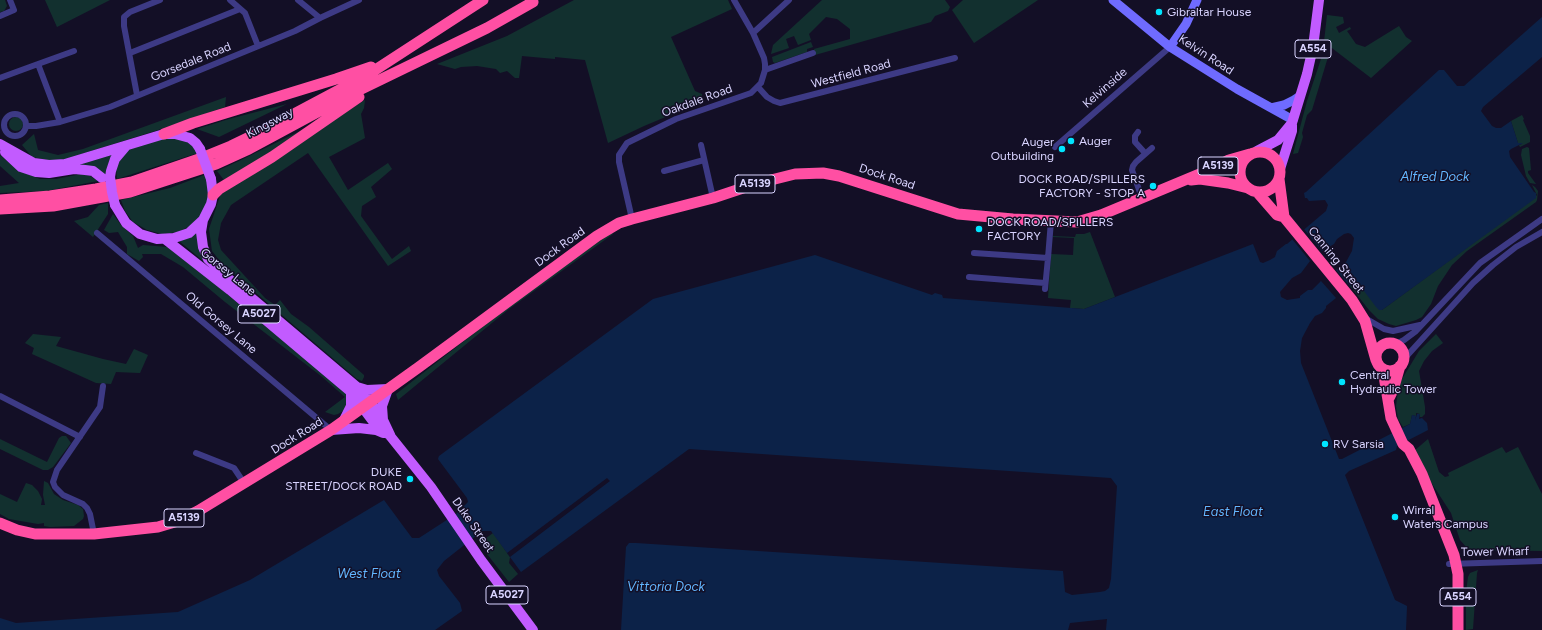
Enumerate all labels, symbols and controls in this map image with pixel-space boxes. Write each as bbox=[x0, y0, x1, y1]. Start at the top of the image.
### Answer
place label: Gibraltar House bbox=[1167, 5, 1251, 19]
marker: Gibraltar House bbox=[1154, 7, 1164, 17]
street label: Kelvin Road bbox=[1176, 32, 1236, 78]
street label: Gorsedale Road bbox=[149, 39, 233, 85]
road number: A554 bbox=[1295, 40, 1331, 58]
street label: Westfield Road bbox=[810, 56, 892, 92]
street label: Kelvinside bbox=[1080, 65, 1130, 111]
street label: Oakdale Road bbox=[660, 82, 734, 120]
street label: Kingsway bbox=[244, 105, 296, 141]
place label: Auger bbox=[1079, 134, 1111, 148]
place label: Auger Outbuilding bbox=[991, 135, 1054, 163]
marker: Auger bbox=[1066, 136, 1076, 146]
marker: Auger Outbuilding bbox=[1057, 144, 1067, 154]
road number: A5139 bbox=[1198, 157, 1238, 175]
street label: Dock Road bbox=[857, 161, 917, 193]
water label: Alfred Dock bbox=[1401, 169, 1469, 185]
place label: DOCK ROAD/SPILLERS FACTORY - STOP A bbox=[1019, 172, 1145, 200]
road number: A5139 bbox=[735, 175, 775, 193]
marker: DOCK ROAD/SPILLERS FACTORY - STOP A bbox=[1148, 181, 1158, 191]
place label: DOCK ROAD/SPILLERS FACTORY bbox=[987, 215, 1113, 243]
street label: Dock Road bbox=[532, 224, 588, 270]
marker: DOCK ROAD/SPILLERS FACTORY bbox=[974, 224, 984, 234]
street label: Canning Street bbox=[1305, 224, 1367, 296]
street label: Gorsey Lane bbox=[197, 245, 259, 299]
street label: Old Gorsey Lane bbox=[182, 289, 260, 357]
road number: A5027 bbox=[238, 305, 280, 323]
place label: Central Hydraulic Tower bbox=[1350, 368, 1437, 396]
marker: Central Hydraulic Tower bbox=[1337, 377, 1347, 387]
street label: Dock Road bbox=[269, 414, 325, 458]
place label: RV Sarsia bbox=[1333, 437, 1384, 451]
marker: RV Sarsia bbox=[1320, 439, 1330, 449]
place label: DUKE STREET/DOCK ROAD bbox=[285, 465, 402, 493]
marker: DUKE STREET/DOCK ROAD bbox=[405, 474, 415, 484]
street label: Duke Street bbox=[449, 495, 497, 555]
place label: Wirral Waters Campus bbox=[1403, 503, 1488, 531]
water label: East Float bbox=[1203, 504, 1263, 520]
road number: A5139 bbox=[164, 509, 204, 527]
marker: Wirral Waters Campus bbox=[1390, 512, 1400, 522]
street label: Tower Wharf bbox=[1461, 544, 1529, 560]
water label: West Float bbox=[337, 566, 401, 582]
water label: Vittoria Dock bbox=[627, 579, 705, 595]
road number: A5027 bbox=[486, 586, 528, 604]
road number: A554 bbox=[1440, 588, 1476, 606]

